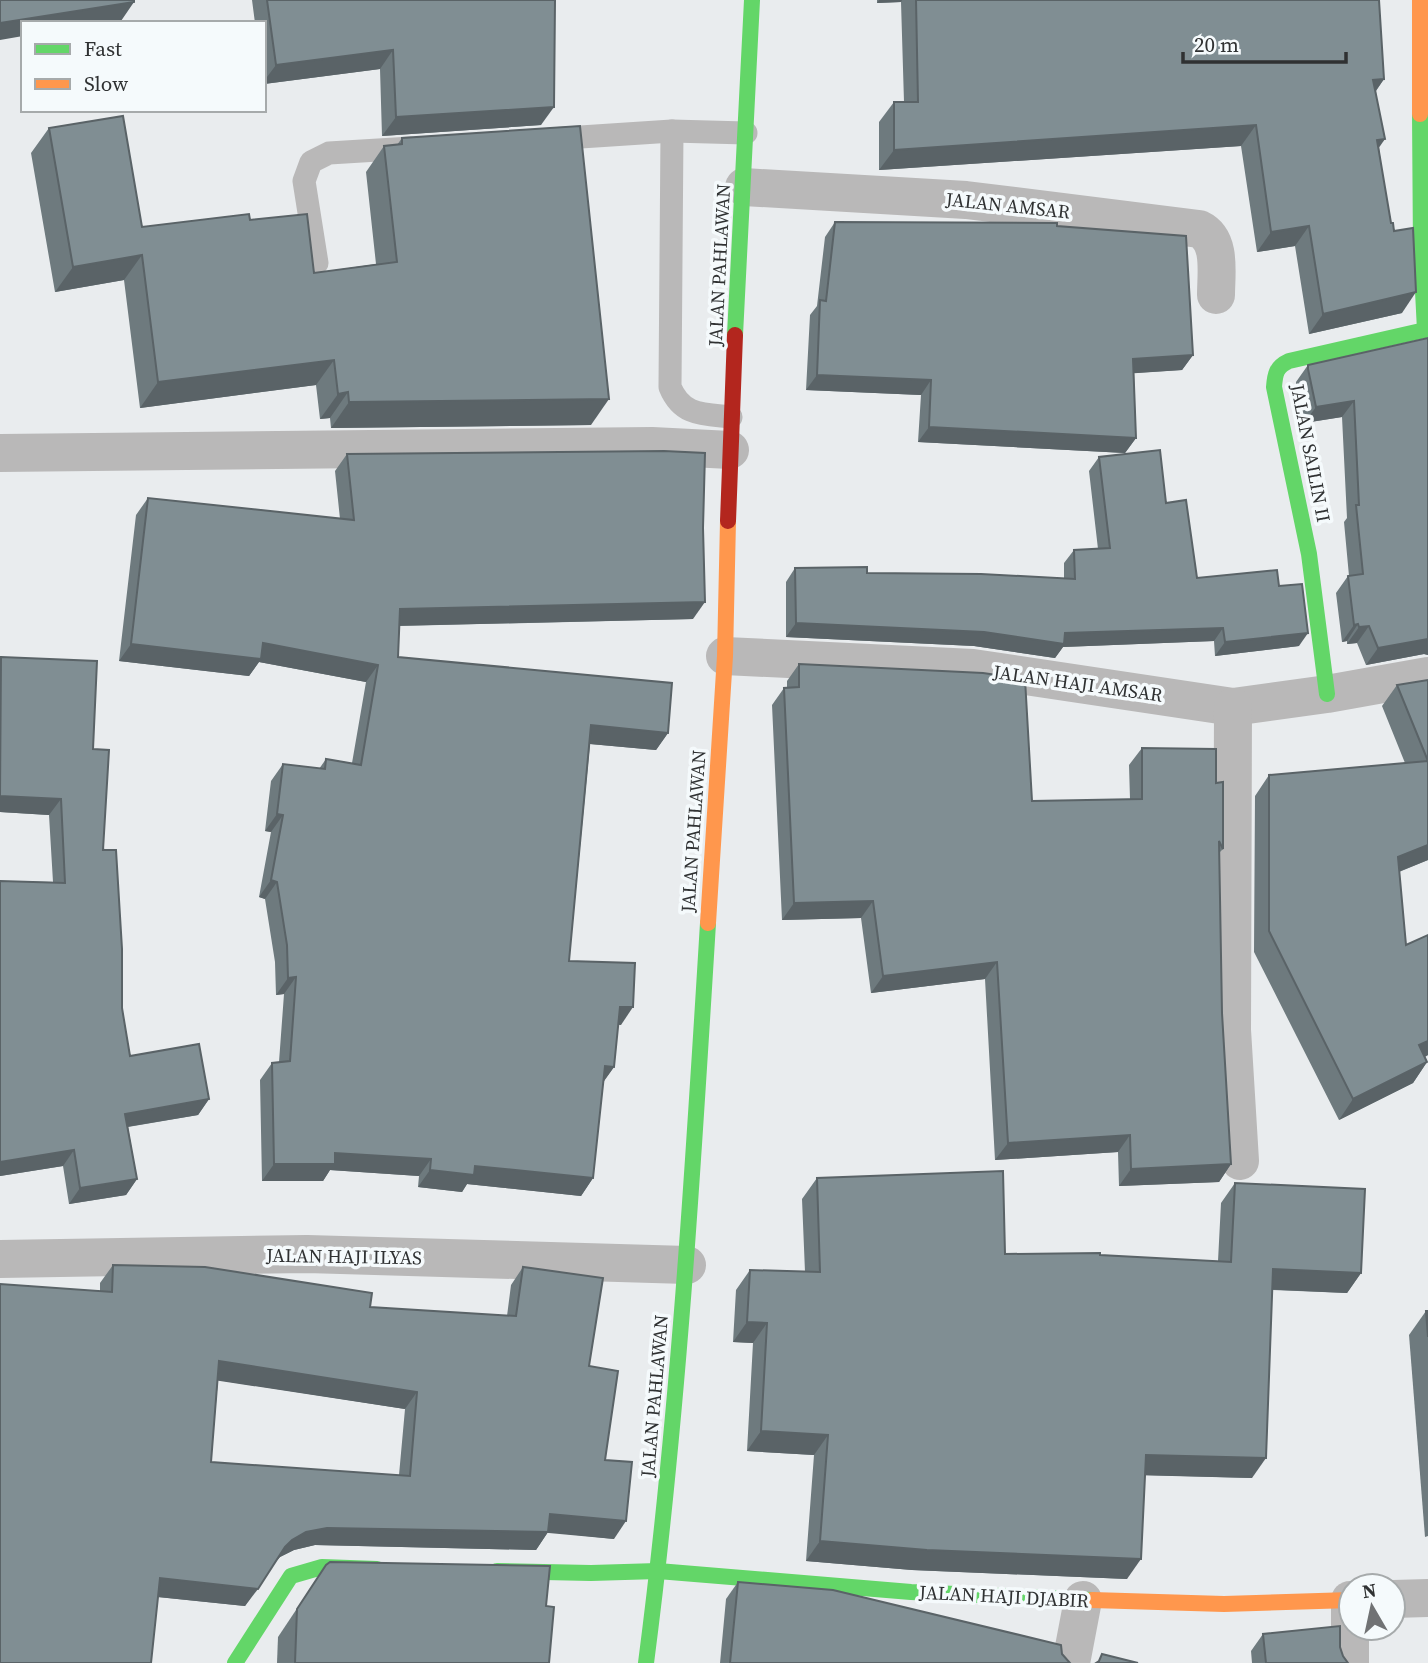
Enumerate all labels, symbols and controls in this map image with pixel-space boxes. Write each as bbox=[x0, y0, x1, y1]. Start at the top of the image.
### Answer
legend bbox=[21, 21, 266, 112]
scale bar bbox=[1183, 21, 1346, 65]
text: 20 m bbox=[1194, 30, 1239, 59]
text: Fast bbox=[84, 34, 122, 63]
text: Slow bbox=[84, 69, 128, 98]
street label: JALAN PAHLAWAN bbox=[702, 183, 736, 348]
street label: JALAN AMSAR bbox=[944, 185, 1072, 225]
street label: JALAN SAILIN II bbox=[1285, 381, 1337, 524]
street label: JALAN HAJI AMSAR bbox=[991, 658, 1165, 708]
street label: JALAN PAHLAWAN bbox=[674, 749, 712, 914]
street label: JALAN HAJI ILYAS bbox=[265, 1242, 422, 1270]
street label: JALAN PAHLAWAN bbox=[634, 1314, 674, 1479]
north arrow bbox=[1337, 1572, 1407, 1642]
text: N bbox=[1360, 1576, 1378, 1604]
street label: JALAN HAJI DJABIR bbox=[918, 1579, 1090, 1613]

